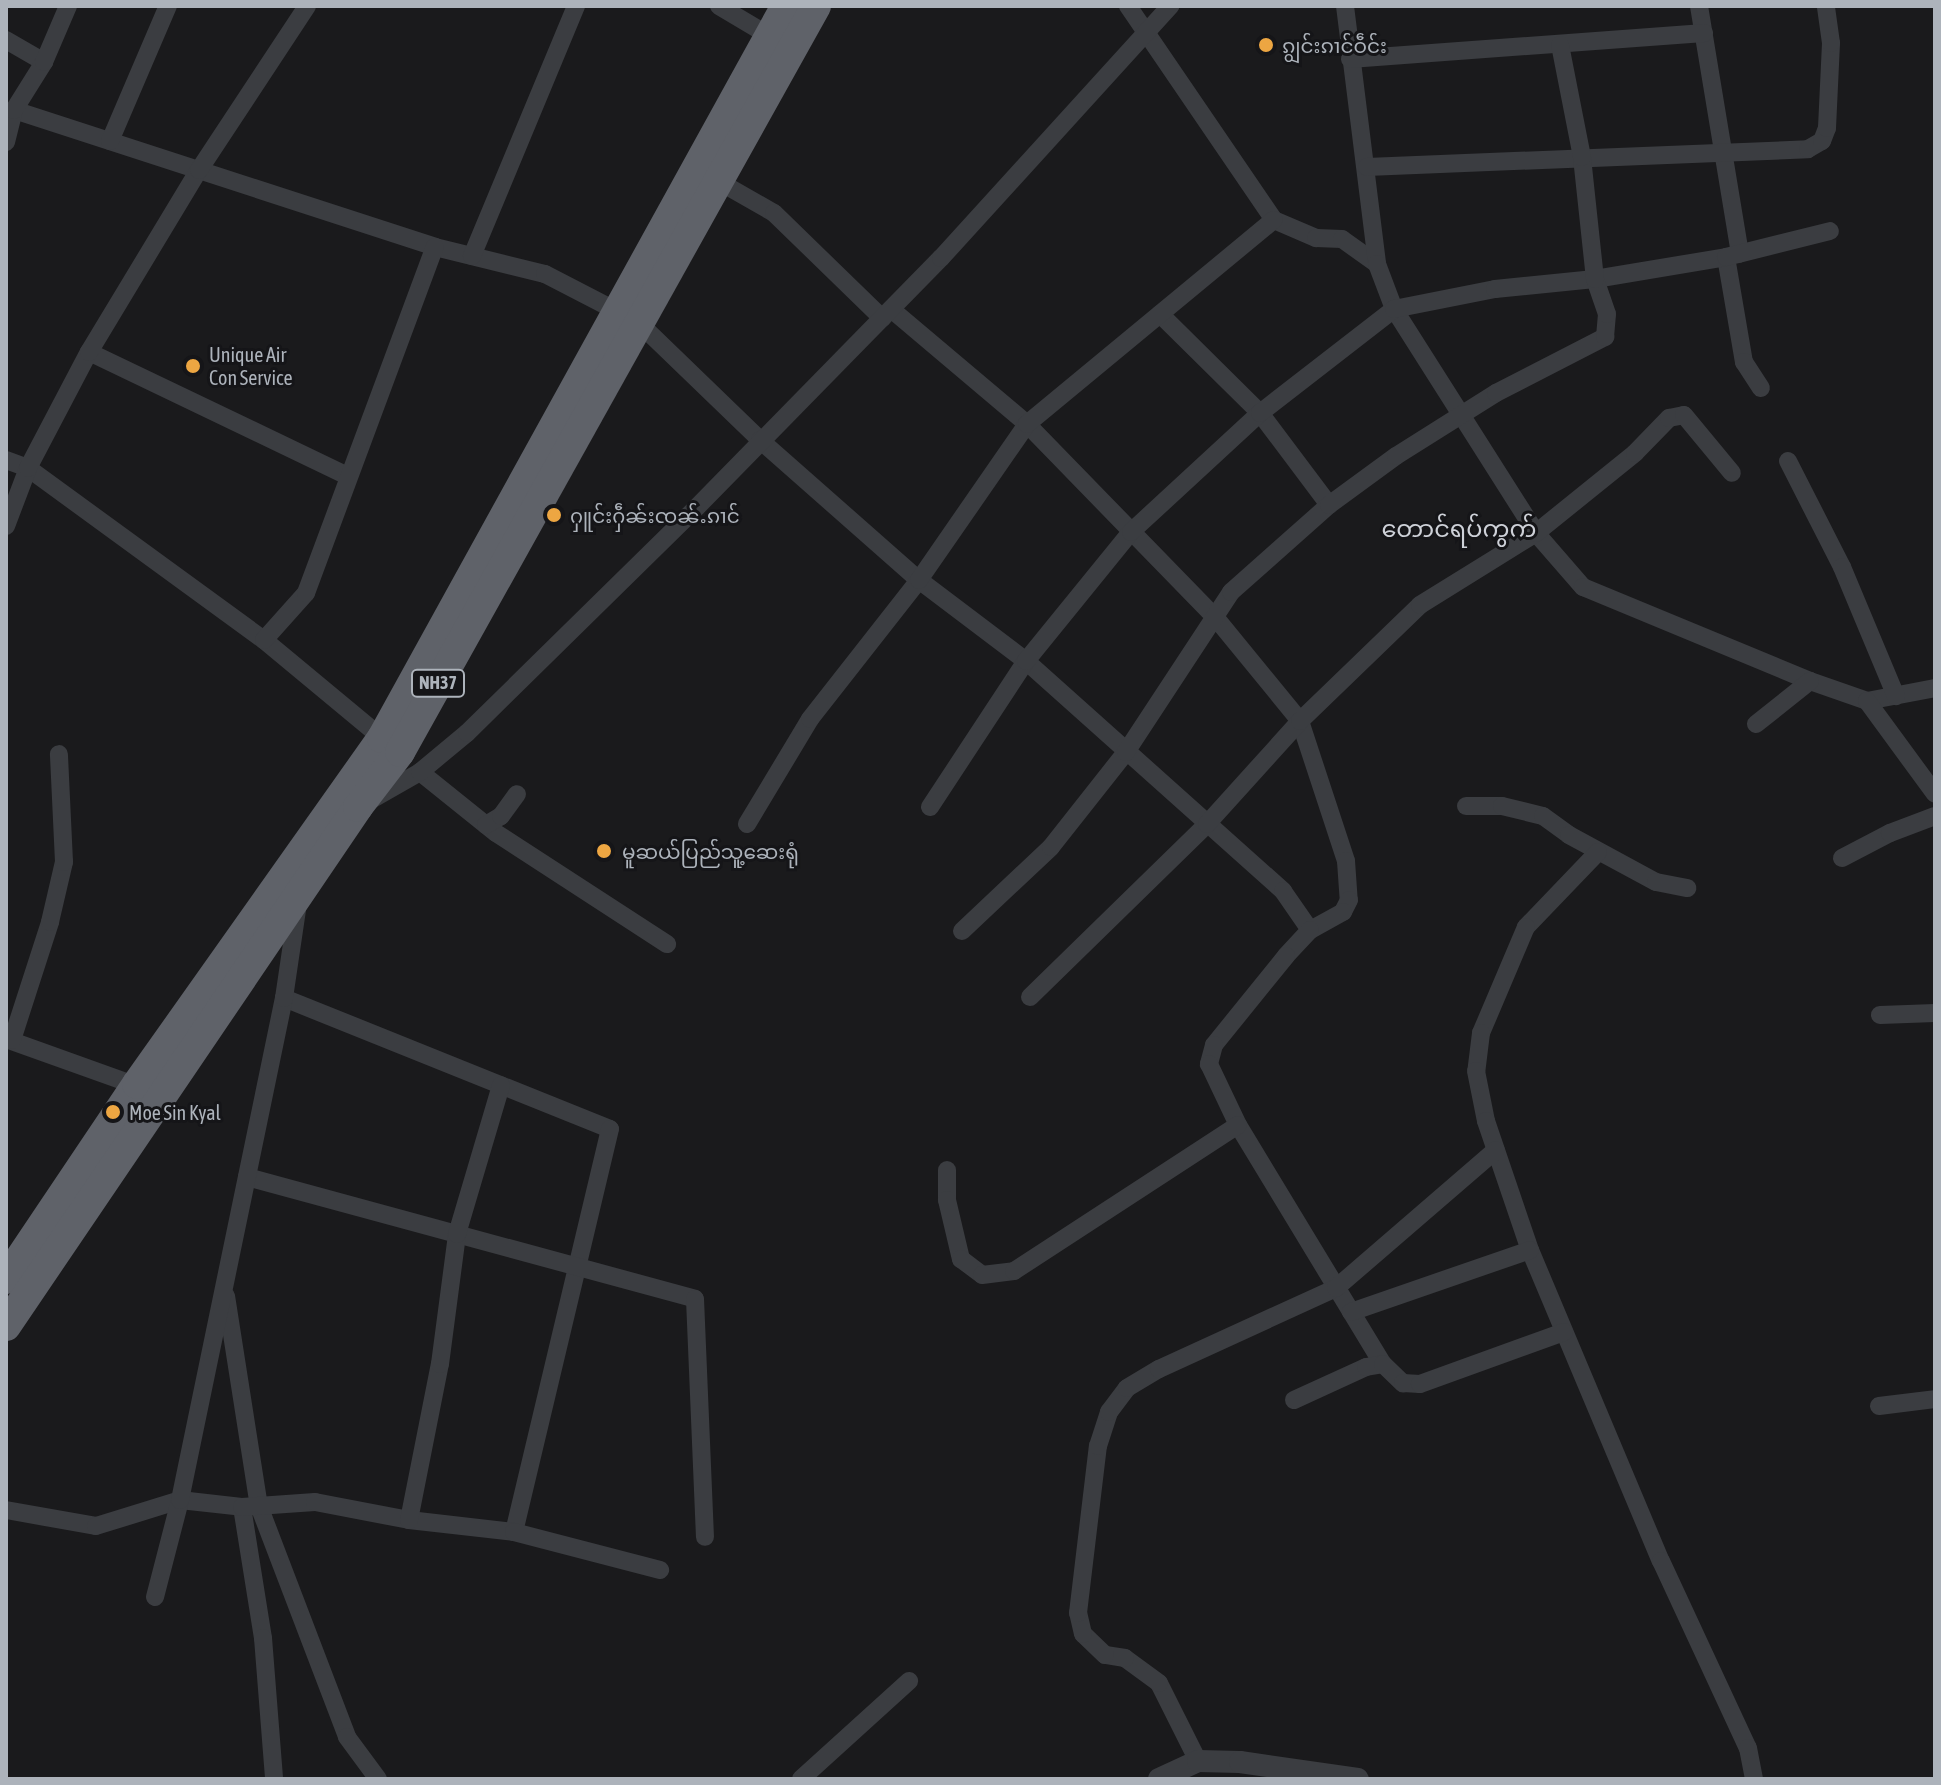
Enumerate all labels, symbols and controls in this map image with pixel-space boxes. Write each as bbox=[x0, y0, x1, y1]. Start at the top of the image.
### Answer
place label: ၵျွင်းၵၢင်ဝဵင်း bbox=[1282, 33, 1387, 57]
marker: ၵျွင်းၵၢင်ဝဵင်း bbox=[1257, 36, 1275, 54]
place label: Unique Air Con Service bbox=[209, 342, 293, 389]
marker: Unique Air Con Service bbox=[184, 357, 202, 375]
place label: ႁူင်းႁဵၼ်းၸၼ်ႉၵၢင် bbox=[570, 503, 740, 527]
marker: ႁူင်းႁဵၼ်းၸၼ်ႉၵၢင် bbox=[545, 506, 563, 524]
district label: တောင်ရပ်ကွက် bbox=[1381, 515, 1537, 543]
road number: NH37 bbox=[410, 669, 466, 697]
place label: မူဆယ်ပြည်သူ့ဆေးရုံ bbox=[622, 839, 799, 863]
marker: မူဆယ်ပြည်သူ့ဆေးရုံ bbox=[593, 840, 615, 862]
place label: Moe Sin Kyal bbox=[129, 1100, 221, 1124]
marker: Moe Sin Kyal bbox=[104, 1103, 122, 1121]

